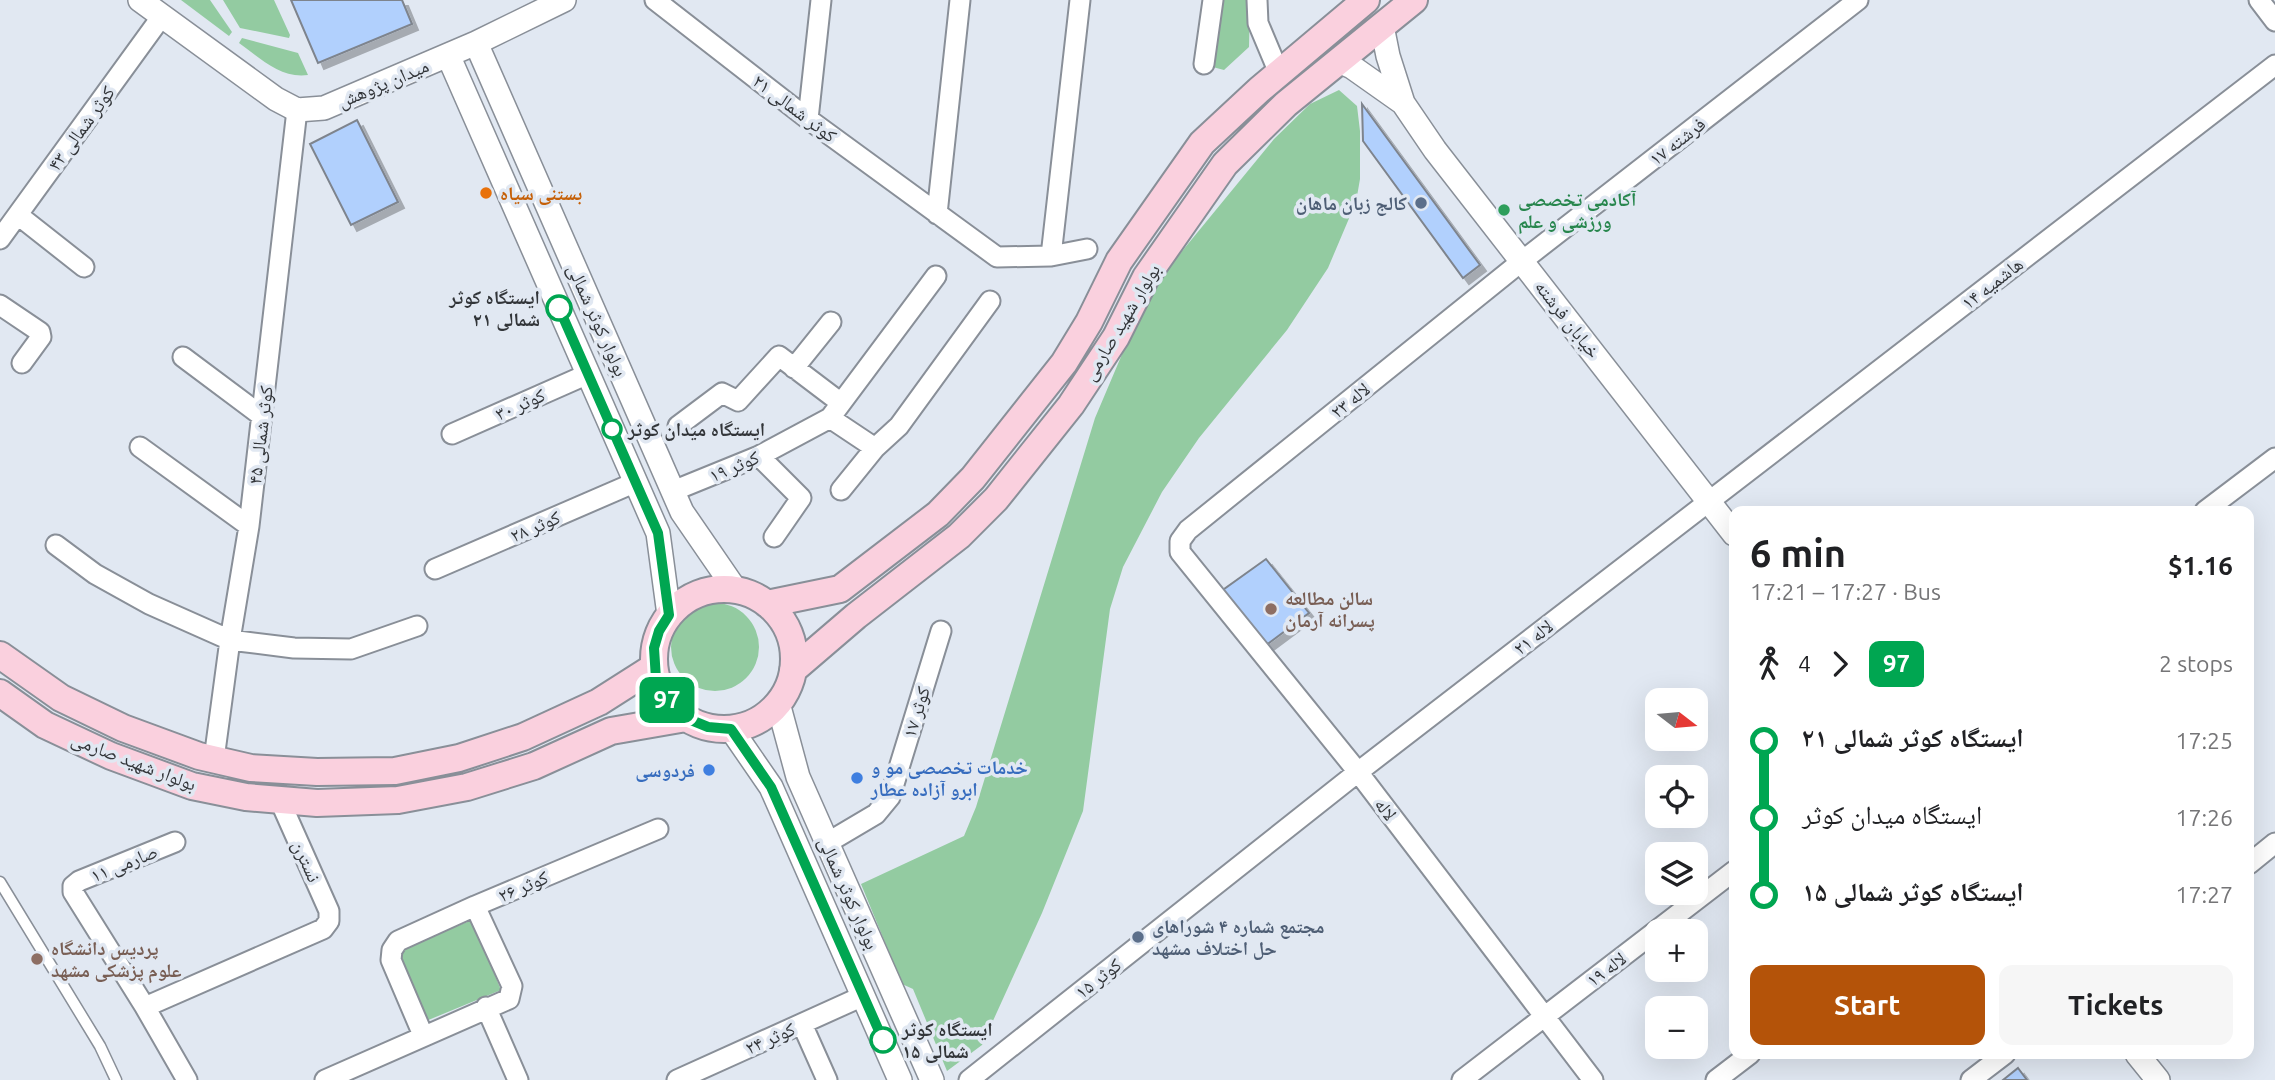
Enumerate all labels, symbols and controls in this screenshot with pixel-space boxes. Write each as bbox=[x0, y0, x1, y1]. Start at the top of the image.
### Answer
street label: میدان پژوهش bbox=[334, 54, 432, 113]
street label: کوثر شمالی ۲۱ bbox=[748, 69, 841, 147]
street label: کوثر شمالی ۴۳ bbox=[43, 81, 120, 175]
street label: فرشته ۱۷ bbox=[1645, 112, 1710, 170]
place label: بستنی سیاه bbox=[500, 182, 582, 205]
marker: بستنی سیاه bbox=[478, 185, 494, 201]
place label: آکادمی تخصصی ورزشی و علم bbox=[1518, 188, 1637, 234]
place label: کالج زبان ماهان bbox=[1296, 192, 1408, 216]
marker: کالج زبان ماهان bbox=[1413, 195, 1429, 211]
marker: آکادمی تخصصی ورزشی و علم bbox=[1496, 202, 1512, 218]
street label: هاشمیه ۱۴ bbox=[1957, 252, 2027, 314]
street label: بولوار کوثر شمالی bbox=[562, 260, 633, 380]
street label: بولوار شهید صارمی bbox=[1078, 260, 1165, 385]
street label: خیابان فرشته bbox=[1530, 276, 1605, 363]
place label: ایستگاه کوثر شمالی ۲۱ bbox=[448, 286, 540, 331]
marker: ایستگاه کوثر شمالی ۲۱ bbox=[546, 295, 572, 321]
street label: لاله ۲۳ bbox=[1326, 378, 1374, 422]
street label: کوثر ۳۰ bbox=[492, 383, 549, 426]
street label: کوثر شمالی ۴۵ bbox=[243, 384, 278, 486]
place label: ایستگاه میدان کوثر bbox=[627, 418, 765, 441]
marker: ایستگاه میدان کوثر bbox=[602, 419, 622, 439]
street label: کوثر ۱۹ bbox=[706, 446, 763, 487]
street label: کوثر ۲۸ bbox=[507, 506, 564, 547]
text: 6 min bbox=[1750, 532, 1846, 574]
text: $1.16 bbox=[2168, 551, 2233, 580]
text: 17:21 – 17:27 · Bus bbox=[1750, 579, 1941, 604]
place label: سالن مطالعه پسرانه آرمان bbox=[1285, 587, 1375, 632]
marker: سالن مطالعه پسرانه آرمان bbox=[1263, 601, 1279, 617]
street label: لاله ۲۱ bbox=[1509, 615, 1557, 659]
icon: walk bbox=[1750, 645, 1788, 683]
icon: forward bbox=[1821, 645, 1859, 683]
text: 97 bbox=[1883, 650, 1910, 677]
text: 4 bbox=[1798, 651, 1811, 676]
text: 2 stops bbox=[2159, 651, 2233, 676]
line badge: 97 bbox=[636, 677, 698, 723]
street label: کوثر ۱۷ bbox=[898, 684, 935, 741]
text: 97 bbox=[653, 686, 681, 713]
north arrow bbox=[1645, 688, 1708, 751]
map controls bbox=[1645, 688, 1708, 1059]
text: ایستگاه کوثر شمالی ۲۱ bbox=[1802, 723, 2024, 752]
street label: بولوار شهید صارمی bbox=[68, 727, 200, 796]
text: 17:25 bbox=[2175, 728, 2233, 753]
place label: خدمات تخصصی مو و ابرو آزاده عطار bbox=[870, 756, 1028, 801]
place label: فردوسی bbox=[635, 759, 695, 782]
marker: فردوسی bbox=[701, 762, 717, 778]
button: locate bbox=[1645, 765, 1708, 828]
marker: خدمات تخصصی مو و ابرو آزاده عطار bbox=[849, 770, 865, 786]
street label: لاله bbox=[1370, 793, 1402, 825]
text: ایستگاه میدان کوثر bbox=[1802, 800, 1982, 829]
text: 17:26 bbox=[2175, 805, 2233, 830]
street label: بولوار کوثر شمالی bbox=[813, 833, 884, 953]
street label: نسترن bbox=[287, 837, 326, 886]
street label: صارمی ۱۱ bbox=[87, 840, 161, 887]
button: layers bbox=[1645, 842, 1708, 905]
street label: کوثر ۲۶ bbox=[495, 866, 552, 907]
text: ایستگاه کوثر شمالی ۱۵ bbox=[1802, 877, 2024, 906]
text: 17:27 bbox=[2175, 882, 2233, 907]
place label: مجتمع شماره ۴ شوراهای حل اختلاف مشهد bbox=[1152, 915, 1324, 960]
button: + bbox=[1645, 919, 1708, 982]
marker: مجتمع شماره ۴ شوراهای حل اختلاف مشهد bbox=[1130, 929, 1146, 945]
place label: پردیس دانشگاه علوم پزشکی مشهد bbox=[51, 937, 182, 984]
street label: لاله ۱۹ bbox=[1582, 947, 1630, 991]
marker: پردیس دانشگاه علوم پزشکی مشهد bbox=[29, 951, 45, 967]
street label: کوثر ۱۵ bbox=[1071, 953, 1126, 1004]
button: Start bbox=[1750, 965, 1985, 1045]
button: Tickets bbox=[1999, 965, 2233, 1045]
button: − bbox=[1645, 996, 1708, 1059]
street label: کوثر ۲۴ bbox=[742, 1017, 799, 1060]
place label: ایستگاه کوثر شمالی ۱۵ bbox=[901, 1018, 993, 1063]
marker: ایستگاه کوثر شمالی ۱۵ bbox=[870, 1027, 896, 1053]

